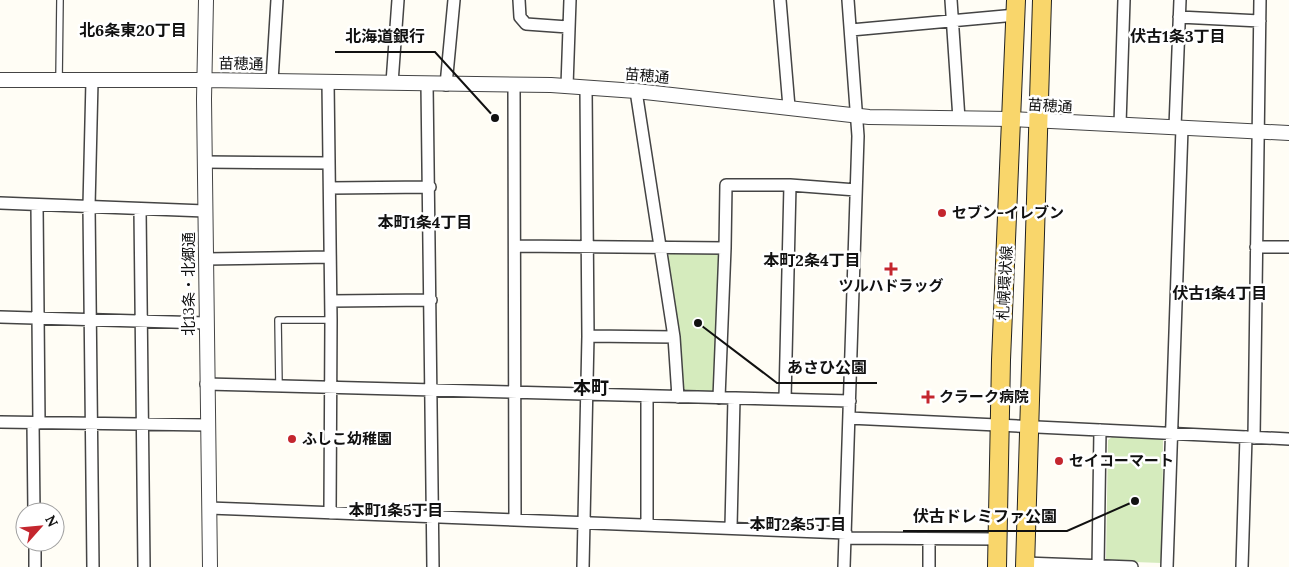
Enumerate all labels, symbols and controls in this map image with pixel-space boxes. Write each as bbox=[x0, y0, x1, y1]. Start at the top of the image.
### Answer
district label: 北6条東20丁目 bbox=[79, 20, 187, 40]
callout: 北海道銀行 bbox=[335, 21, 435, 52]
text: 北海道銀行 bbox=[345, 26, 425, 46]
district label: 伏古1条3丁目 bbox=[1130, 26, 1226, 46]
street label: 苗穂通 bbox=[218, 54, 264, 73]
street label: 苗穂通 bbox=[624, 64, 670, 87]
street label: 苗穂通 bbox=[1027, 94, 1073, 117]
place label: セブン-イレブン bbox=[952, 203, 1064, 222]
marker: セブン-イレブン bbox=[936, 207, 948, 219]
district label: 本町1条4丁目 bbox=[377, 212, 473, 232]
street label: 北13条・北郷通 bbox=[179, 232, 198, 336]
street label: 札幌環状線 bbox=[993, 245, 1016, 321]
district label: 本町2条4丁目 bbox=[763, 250, 861, 270]
marker: ツルハドラッグ bbox=[885, 263, 897, 275]
place label: ツルハドラッグ bbox=[838, 276, 944, 295]
district label: 伏古1条4丁目 bbox=[1172, 283, 1268, 303]
callout: あさひ公園 bbox=[777, 352, 877, 383]
text: あさひ公園 bbox=[787, 357, 867, 377]
district label: 本町 bbox=[573, 376, 609, 399]
place label: クラーク病院 bbox=[939, 387, 1029, 406]
marker: クラーク病院 bbox=[921, 390, 935, 404]
place label: ふしこ幼稚園 bbox=[302, 429, 392, 448]
marker: ふしこ幼稚園 bbox=[286, 433, 298, 445]
place label: セイコーマート bbox=[1069, 451, 1174, 470]
marker: セイコーマート bbox=[1053, 455, 1065, 467]
district label: 本町1条5丁目 bbox=[348, 500, 444, 520]
callout: 伏古ドレミファ公園 bbox=[903, 500, 1067, 531]
north arrow bbox=[15, 502, 65, 552]
text: 伏古ドレミファ公園 bbox=[913, 506, 1057, 526]
text: N bbox=[41, 512, 62, 530]
district label: 本町2条5丁目 bbox=[749, 514, 847, 534]

